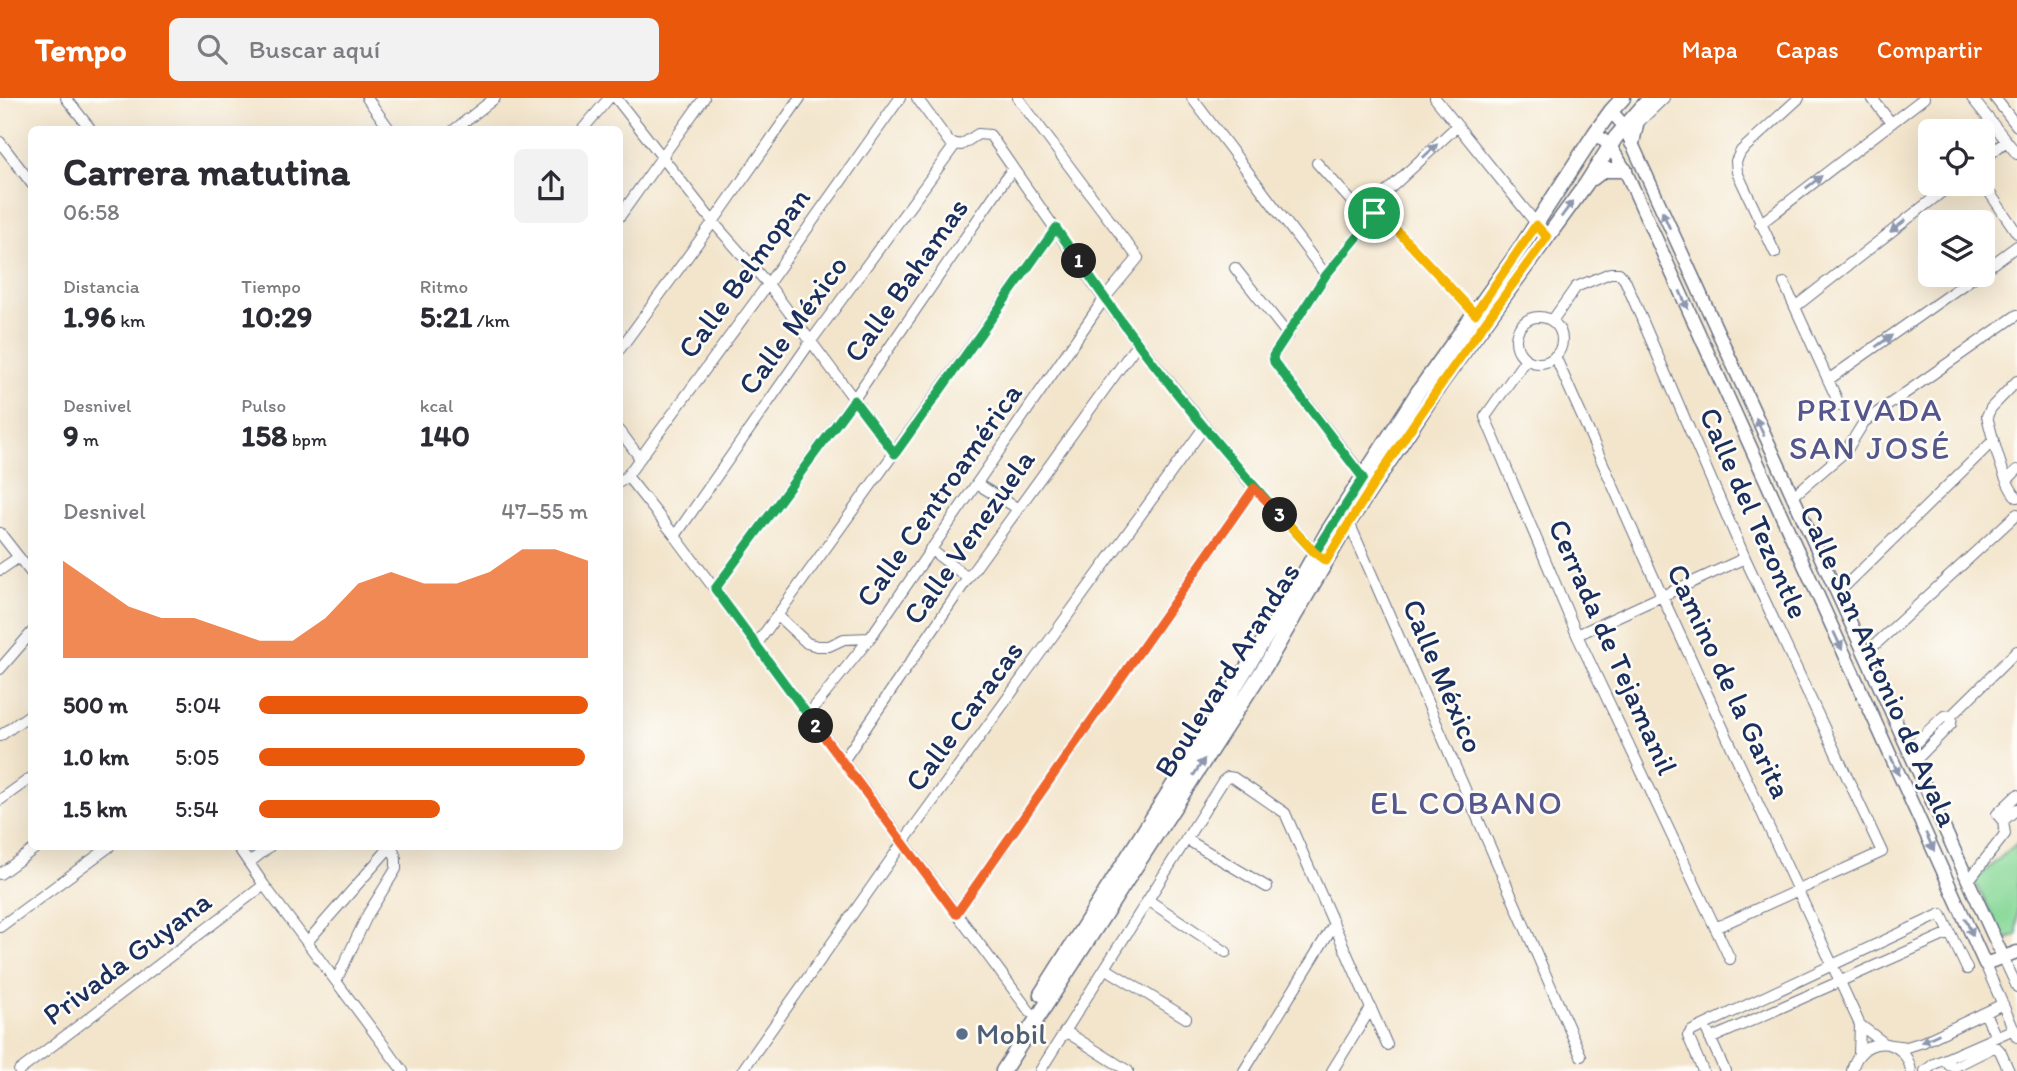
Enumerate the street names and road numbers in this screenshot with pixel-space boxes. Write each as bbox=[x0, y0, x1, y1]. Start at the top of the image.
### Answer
street label: Calle Belmopan bbox=[669, 180, 818, 365]
street label: Calle Bahamas bbox=[835, 190, 976, 369]
street label: Calle México bbox=[730, 248, 856, 402]
street label: Calle Centroamérica bbox=[848, 375, 1030, 614]
street label: Calle del Tezontle bbox=[1691, 401, 1818, 624]
street label: Calle Venezuela bbox=[895, 442, 1043, 631]
street label: Calle San Antonio de Ayala bbox=[1792, 499, 1967, 833]
street label: Cerrada de Tejamanil bbox=[1540, 513, 1687, 781]
street label: Boulevard Arandas bbox=[1146, 555, 1308, 784]
street label: Camino de la Garita bbox=[1659, 558, 1800, 804]
street label: Calle México bbox=[1395, 593, 1492, 758]
street label: Calle Caracas bbox=[896, 633, 1031, 798]
street label: Privada Guyana bbox=[35, 882, 219, 1033]

